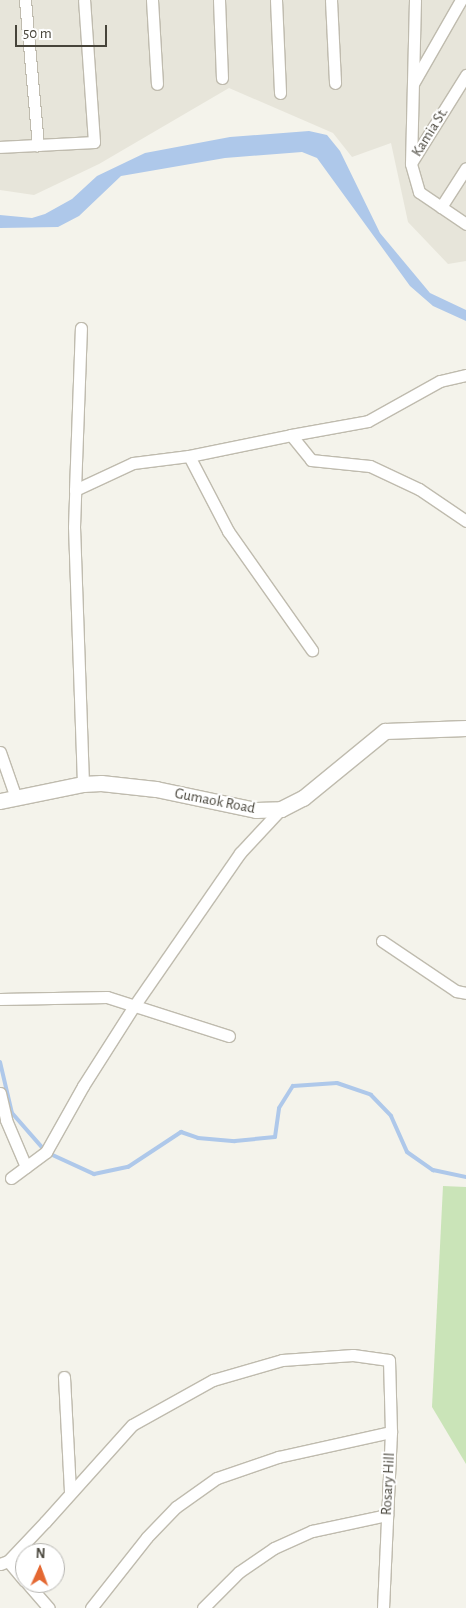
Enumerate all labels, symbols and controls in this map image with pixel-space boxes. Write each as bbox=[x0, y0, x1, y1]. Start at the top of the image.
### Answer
scale bar bbox=[18, 15, 110, 47]
text: 50 m bbox=[23, 26, 52, 41]
street label: Kamia St. bbox=[408, 104, 452, 160]
street label: Gumaok Road bbox=[173, 784, 257, 818]
street label: Rosary Hill bbox=[377, 1452, 399, 1516]
north arrow bbox=[15, 1543, 65, 1593]
text: N bbox=[35, 1547, 46, 1561]

